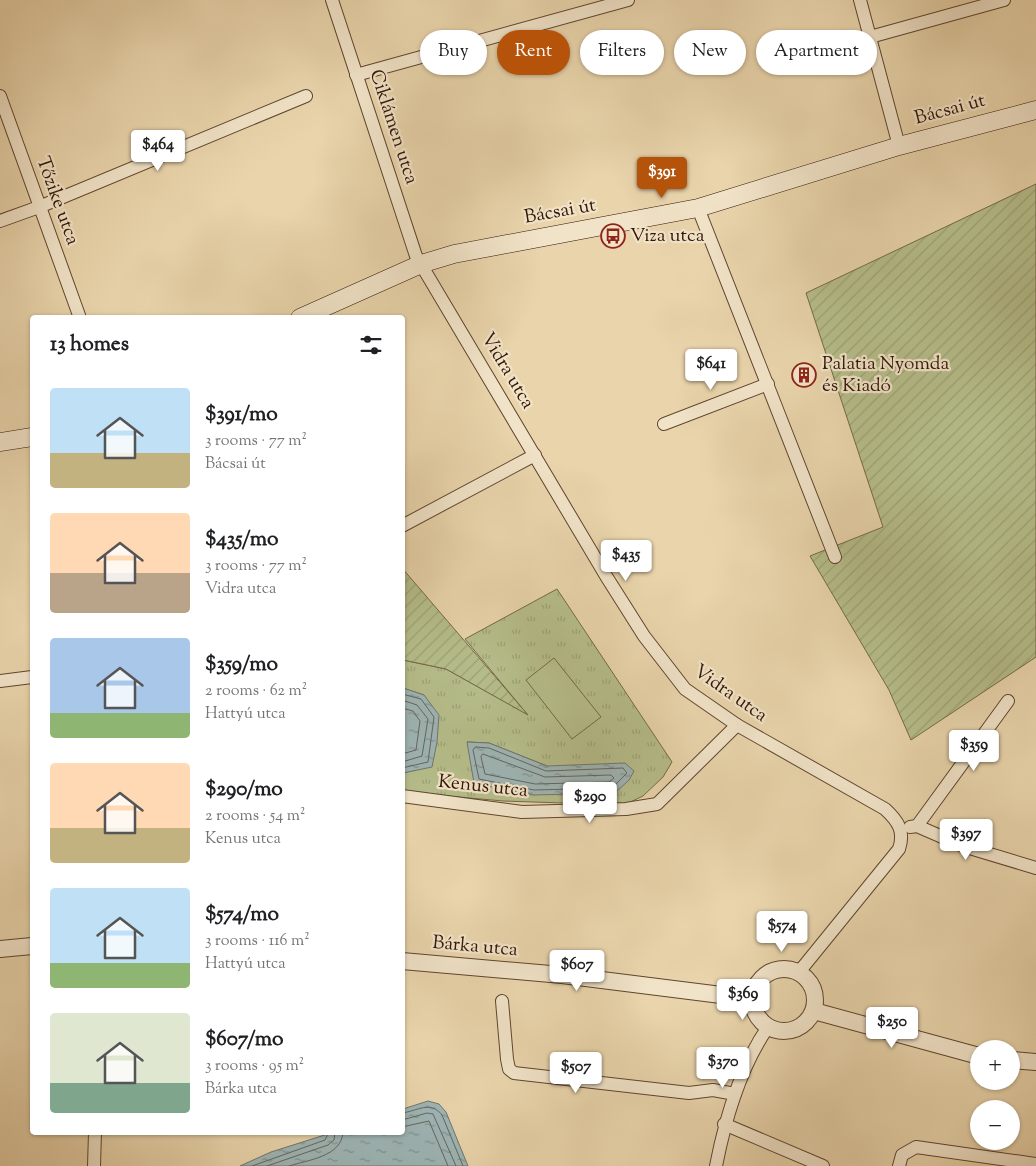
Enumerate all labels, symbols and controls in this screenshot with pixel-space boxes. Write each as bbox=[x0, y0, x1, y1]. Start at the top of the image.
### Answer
chip: Buy bbox=[420, 30, 487, 75]
chip: Rent bbox=[497, 30, 570, 75]
chip: Filters bbox=[580, 30, 664, 75]
chip: New bbox=[674, 30, 746, 75]
chip: Apartment bbox=[756, 30, 877, 75]
street label: Ciklámen utca bbox=[362, 66, 424, 188]
street label: Bácsai út bbox=[912, 87, 989, 132]
pin: $464 bbox=[128, 130, 188, 172]
text: $464 bbox=[142, 134, 174, 157]
street label: Tőzike utca bbox=[29, 153, 86, 249]
pin: $391 bbox=[632, 156, 692, 199]
text: $391 bbox=[648, 161, 676, 184]
street label: Bácsai út bbox=[522, 192, 598, 232]
bus stop icon: Viza utca bbox=[600, 223, 626, 249]
place label: Viza utca bbox=[630, 223, 705, 250]
street label: Vidra utca bbox=[474, 328, 541, 414]
text: 13 homes bbox=[50, 330, 129, 360]
icon: filters bbox=[357, 331, 385, 359]
pin: $641 bbox=[681, 348, 741, 391]
place label: Palatia Nyomda és Kiadó bbox=[822, 351, 950, 400]
text: $641 bbox=[696, 353, 726, 376]
building icon: Palatia Nyomda és Kiadó bbox=[791, 362, 817, 388]
text: $391/mo bbox=[205, 400, 278, 430]
icon: home bbox=[90, 408, 150, 468]
text: 3 rooms · 77 m² bbox=[205, 430, 307, 453]
text: Bácsai út bbox=[205, 453, 266, 476]
text: $435/mo bbox=[205, 525, 278, 555]
icon: home bbox=[90, 533, 150, 593]
pin: $435 bbox=[596, 540, 656, 582]
text: $435 bbox=[612, 544, 640, 567]
text: 3 rooms · 77 m² bbox=[205, 555, 307, 578]
text: Vidra utca bbox=[205, 578, 276, 601]
text: $359/mo bbox=[205, 650, 278, 680]
icon: home bbox=[90, 658, 150, 718]
street label: Vidra utca bbox=[688, 659, 773, 730]
text: 2 rooms · 62 m² bbox=[205, 680, 307, 703]
text: Hattyú utca bbox=[205, 703, 286, 726]
pin: $359 bbox=[944, 730, 1004, 772]
text: $359 bbox=[960, 734, 988, 757]
street label: Kenus utca bbox=[437, 769, 529, 805]
text: $290/mo bbox=[205, 775, 283, 805]
pin: $290 bbox=[560, 782, 620, 824]
icon: home bbox=[90, 783, 150, 843]
text: $290 bbox=[574, 786, 606, 809]
text: 2 rooms · 54 m² bbox=[205, 805, 305, 828]
pin: $397 bbox=[936, 818, 996, 861]
text: $397 bbox=[951, 823, 981, 846]
text: Kenus utca bbox=[205, 828, 281, 851]
text: $574/mo bbox=[205, 900, 279, 930]
icon: home bbox=[90, 908, 150, 968]
pin: $574 bbox=[752, 910, 812, 953]
text: $574 bbox=[768, 915, 797, 938]
text: 3 rooms · 116 m² bbox=[205, 930, 310, 953]
street label: Bárka utca bbox=[431, 930, 519, 964]
pin: $607 bbox=[547, 950, 607, 992]
text: Hattyú utca bbox=[205, 953, 286, 976]
text: $607 bbox=[561, 954, 593, 977]
pin: $369 bbox=[713, 978, 773, 1021]
text: $369 bbox=[728, 983, 758, 1006]
pin: $250 bbox=[862, 1006, 922, 1049]
text: $250 bbox=[877, 1011, 907, 1034]
text: $607/mo bbox=[205, 1025, 283, 1055]
icon: home bbox=[90, 1033, 150, 1093]
map controls bbox=[970, 1040, 1020, 1150]
button: + bbox=[970, 1040, 1020, 1090]
pin: $370 bbox=[693, 1046, 753, 1089]
text: $370 bbox=[707, 1051, 739, 1074]
pin: $507 bbox=[546, 1052, 606, 1094]
text: 3 rooms · 95 m² bbox=[205, 1055, 304, 1078]
text: $507 bbox=[561, 1056, 591, 1079]
text: Bárka utca bbox=[205, 1078, 277, 1101]
button: − bbox=[970, 1100, 1020, 1150]

